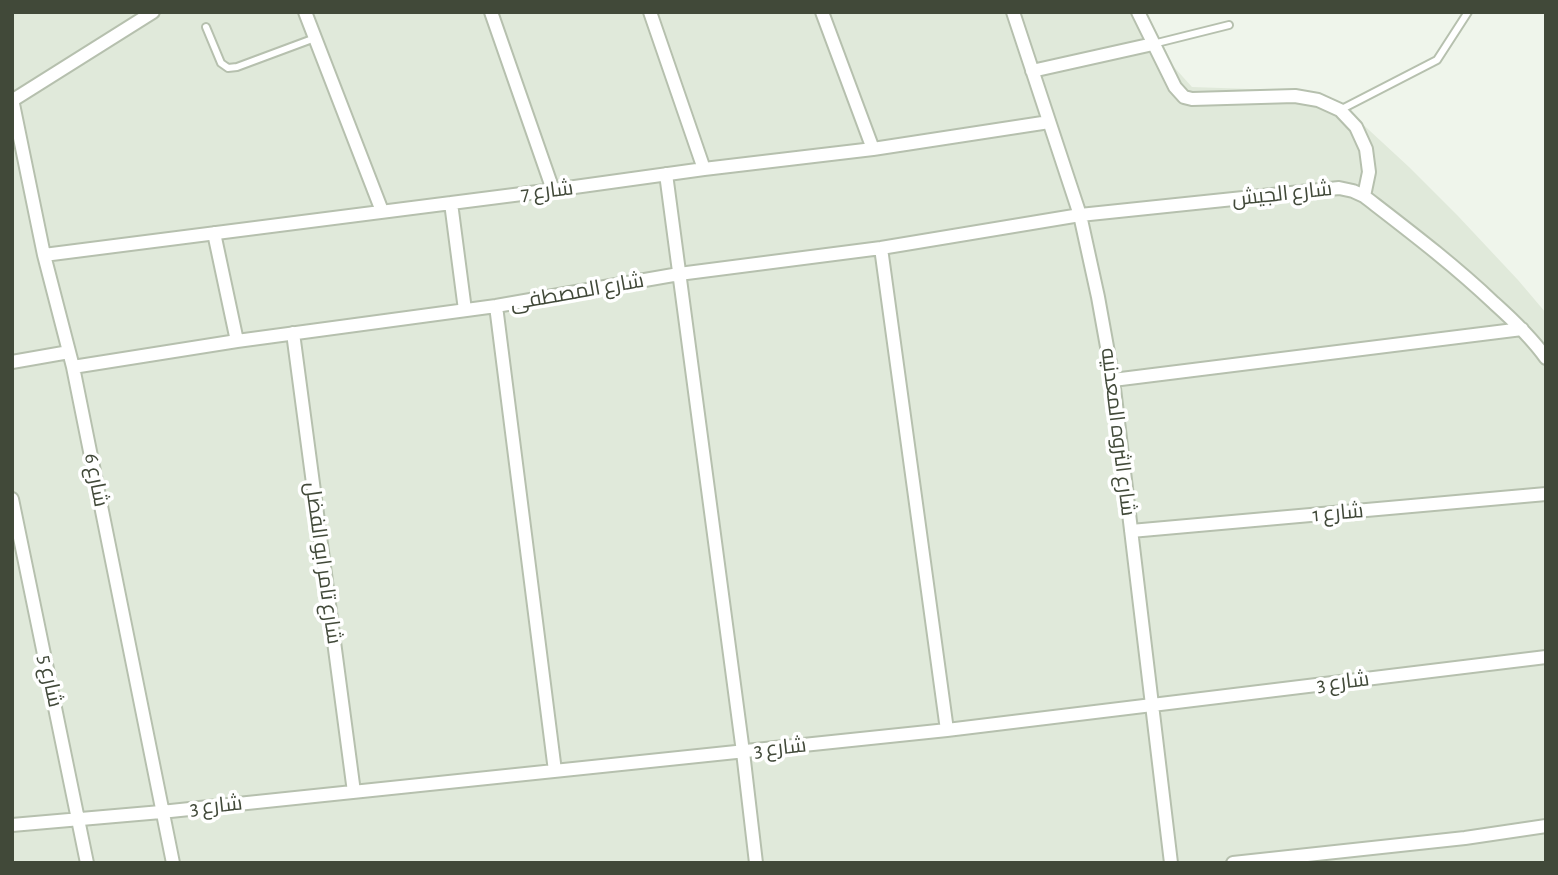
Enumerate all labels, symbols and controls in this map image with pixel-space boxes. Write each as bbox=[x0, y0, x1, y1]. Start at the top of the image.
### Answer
street label: شارع 7 bbox=[519, 175, 575, 207]
street label: شارع الجيش bbox=[1231, 176, 1333, 212]
street label: شارع المصطفى bbox=[508, 268, 646, 316]
street label: شارع الثروه المعدنيه bbox=[1095, 346, 1141, 518]
street label: شارع 6 bbox=[78, 451, 114, 509]
street label: شارع تامر ابو الفضل bbox=[299, 480, 347, 646]
street label: شارع 1 bbox=[1311, 498, 1365, 528]
street label: شارع 5 bbox=[32, 652, 68, 710]
street label: شارع 3 bbox=[1315, 666, 1371, 698]
street label: شارع 3 bbox=[752, 733, 808, 763]
street label: شارع 3 bbox=[188, 791, 244, 821]

